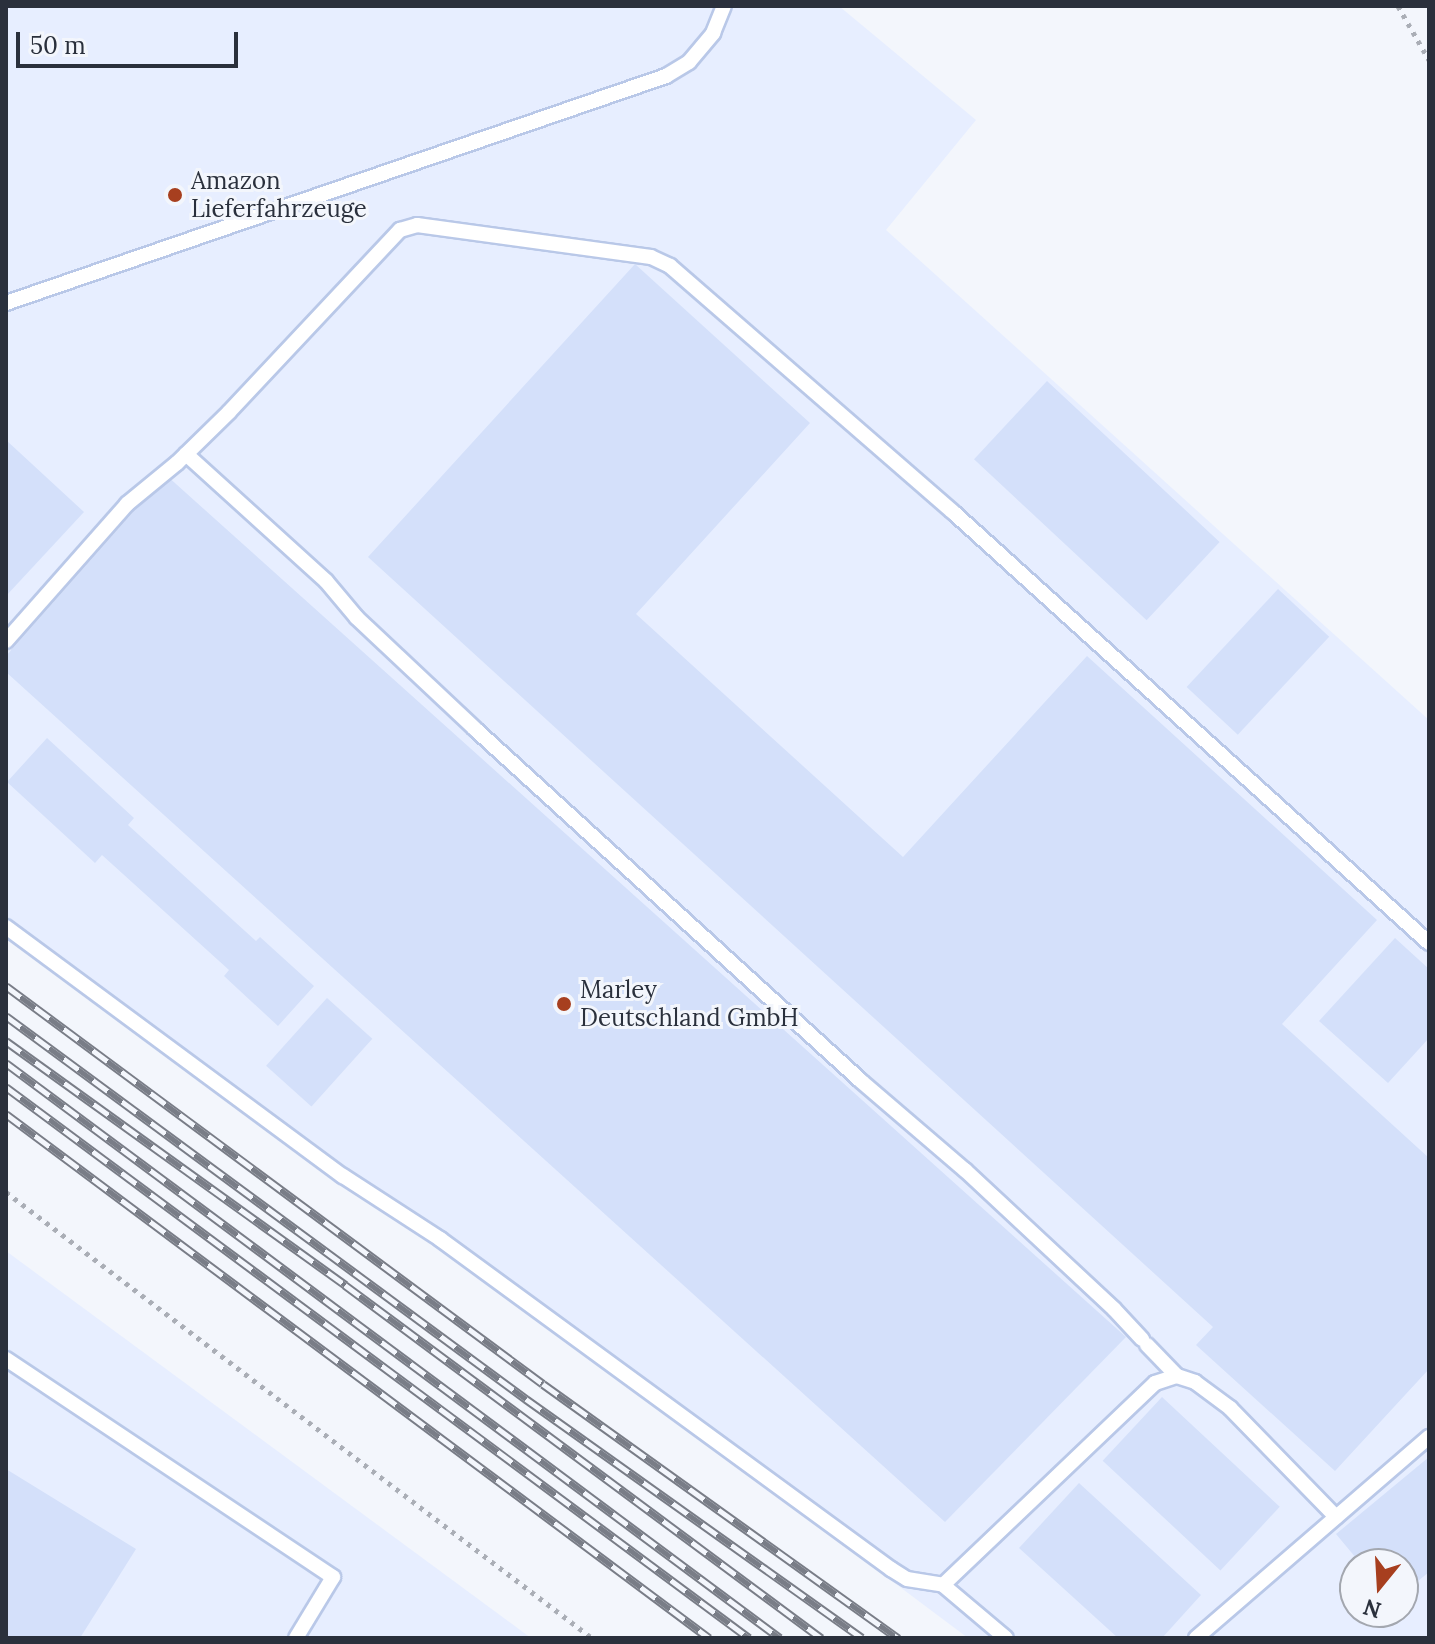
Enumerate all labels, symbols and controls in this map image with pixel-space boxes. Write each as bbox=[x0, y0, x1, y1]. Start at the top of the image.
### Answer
scale bar bbox=[20, 16, 242, 66]
text: 50 m bbox=[30, 30, 86, 61]
place label: Amazon Lieferfahrzeuge bbox=[191, 167, 367, 223]
marker: Amazon Lieferfahrzeuge bbox=[166, 186, 184, 204]
place label: Marley Deutschland GmbH bbox=[580, 976, 799, 1032]
marker: Marley Deutschland GmbH bbox=[555, 995, 573, 1013]
north arrow bbox=[1339, 1548, 1419, 1628]
text: N bbox=[1360, 1593, 1385, 1625]

